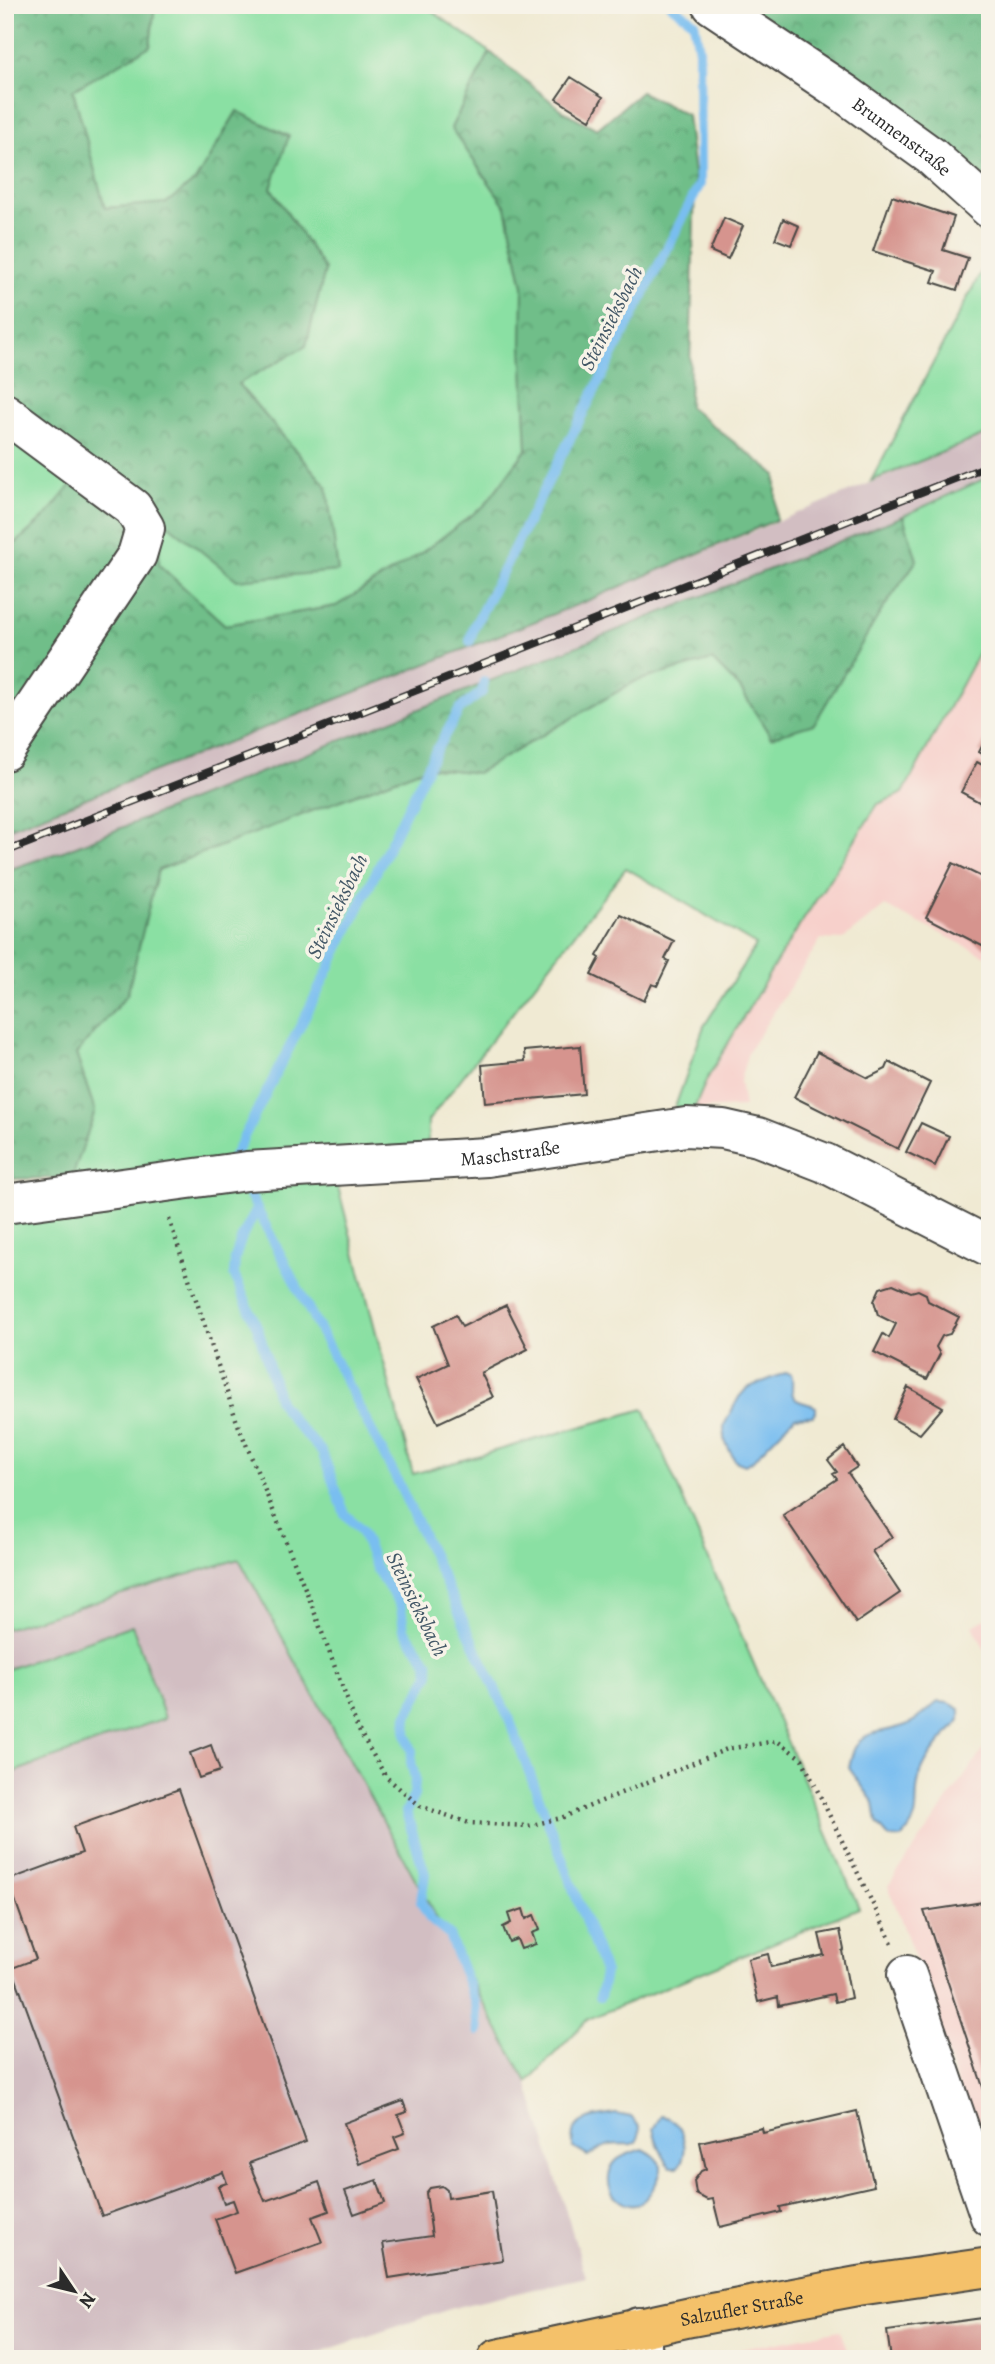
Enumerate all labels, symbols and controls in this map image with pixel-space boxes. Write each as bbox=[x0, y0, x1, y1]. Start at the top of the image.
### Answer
street label: Brunnenstraße bbox=[847, 91, 957, 182]
water label: Steinsieksbach bbox=[573, 261, 649, 375]
water label: Steinsieksbach bbox=[300, 849, 374, 963]
street label: Maschstraße bbox=[460, 1134, 562, 1173]
water label: Steinsieksbach bbox=[380, 1547, 454, 1661]
north arrow bbox=[38, 2256, 108, 2326]
street label: Salzufler Straße bbox=[678, 2284, 806, 2333]
text: N bbox=[72, 2287, 102, 2313]

